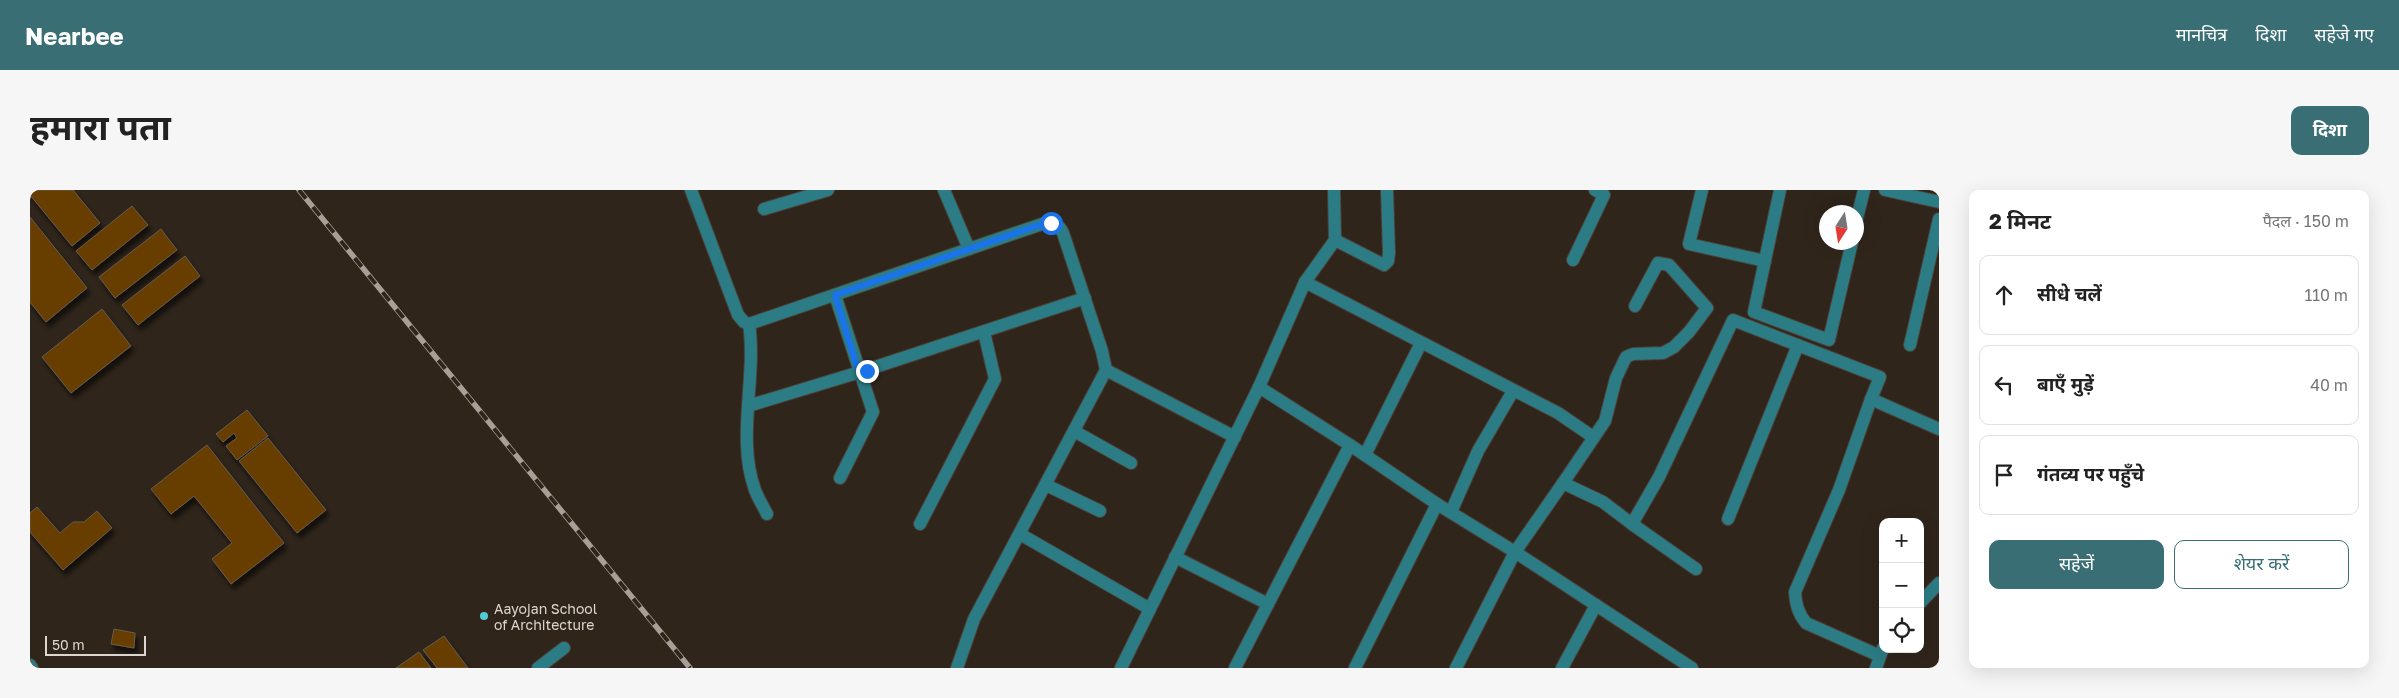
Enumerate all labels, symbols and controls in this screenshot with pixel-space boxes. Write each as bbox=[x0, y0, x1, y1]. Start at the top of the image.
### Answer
text: Nearbee bbox=[25, 21, 124, 50]
text: मानचित्र bbox=[2176, 23, 2227, 45]
text: दिशा bbox=[2255, 23, 2286, 45]
text: सहेजे गए bbox=[2314, 23, 2374, 45]
text: हमारा पता bbox=[30, 106, 171, 148]
button: दिशा bbox=[2291, 106, 2369, 155]
north arrow bbox=[1819, 205, 1864, 250]
text: 2 मिनट bbox=[1989, 208, 2051, 234]
text: पैदल · 150 m bbox=[2263, 211, 2349, 231]
route start bbox=[1040, 212, 1063, 235]
icon: ahead bbox=[1990, 281, 2018, 309]
text: सीधे चलें bbox=[2037, 282, 2102, 305]
text: 110 m bbox=[2304, 285, 2348, 305]
route end bbox=[856, 360, 879, 383]
icon: left bbox=[1990, 371, 2018, 399]
text: बाएँ मुड़ें bbox=[2037, 372, 2094, 395]
text: 40 m bbox=[2310, 375, 2348, 395]
icon: arrive bbox=[1990, 461, 2018, 489]
text: गंतव्य पर पहुँचे bbox=[2037, 462, 2144, 485]
map controls bbox=[1879, 518, 1924, 653]
button: + bbox=[1879, 518, 1924, 563]
button: सहेजें bbox=[1989, 540, 2164, 589]
button: शेयर करें bbox=[2174, 540, 2349, 589]
button: − bbox=[1879, 563, 1924, 608]
place label: Aayojan School of Architecture bbox=[494, 600, 597, 633]
button: locate bbox=[1879, 608, 1924, 653]
marker: Aayojan School of Architecture bbox=[478, 610, 490, 622]
scale bar bbox=[45, 633, 146, 656]
text: 50 m bbox=[52, 636, 85, 653]

